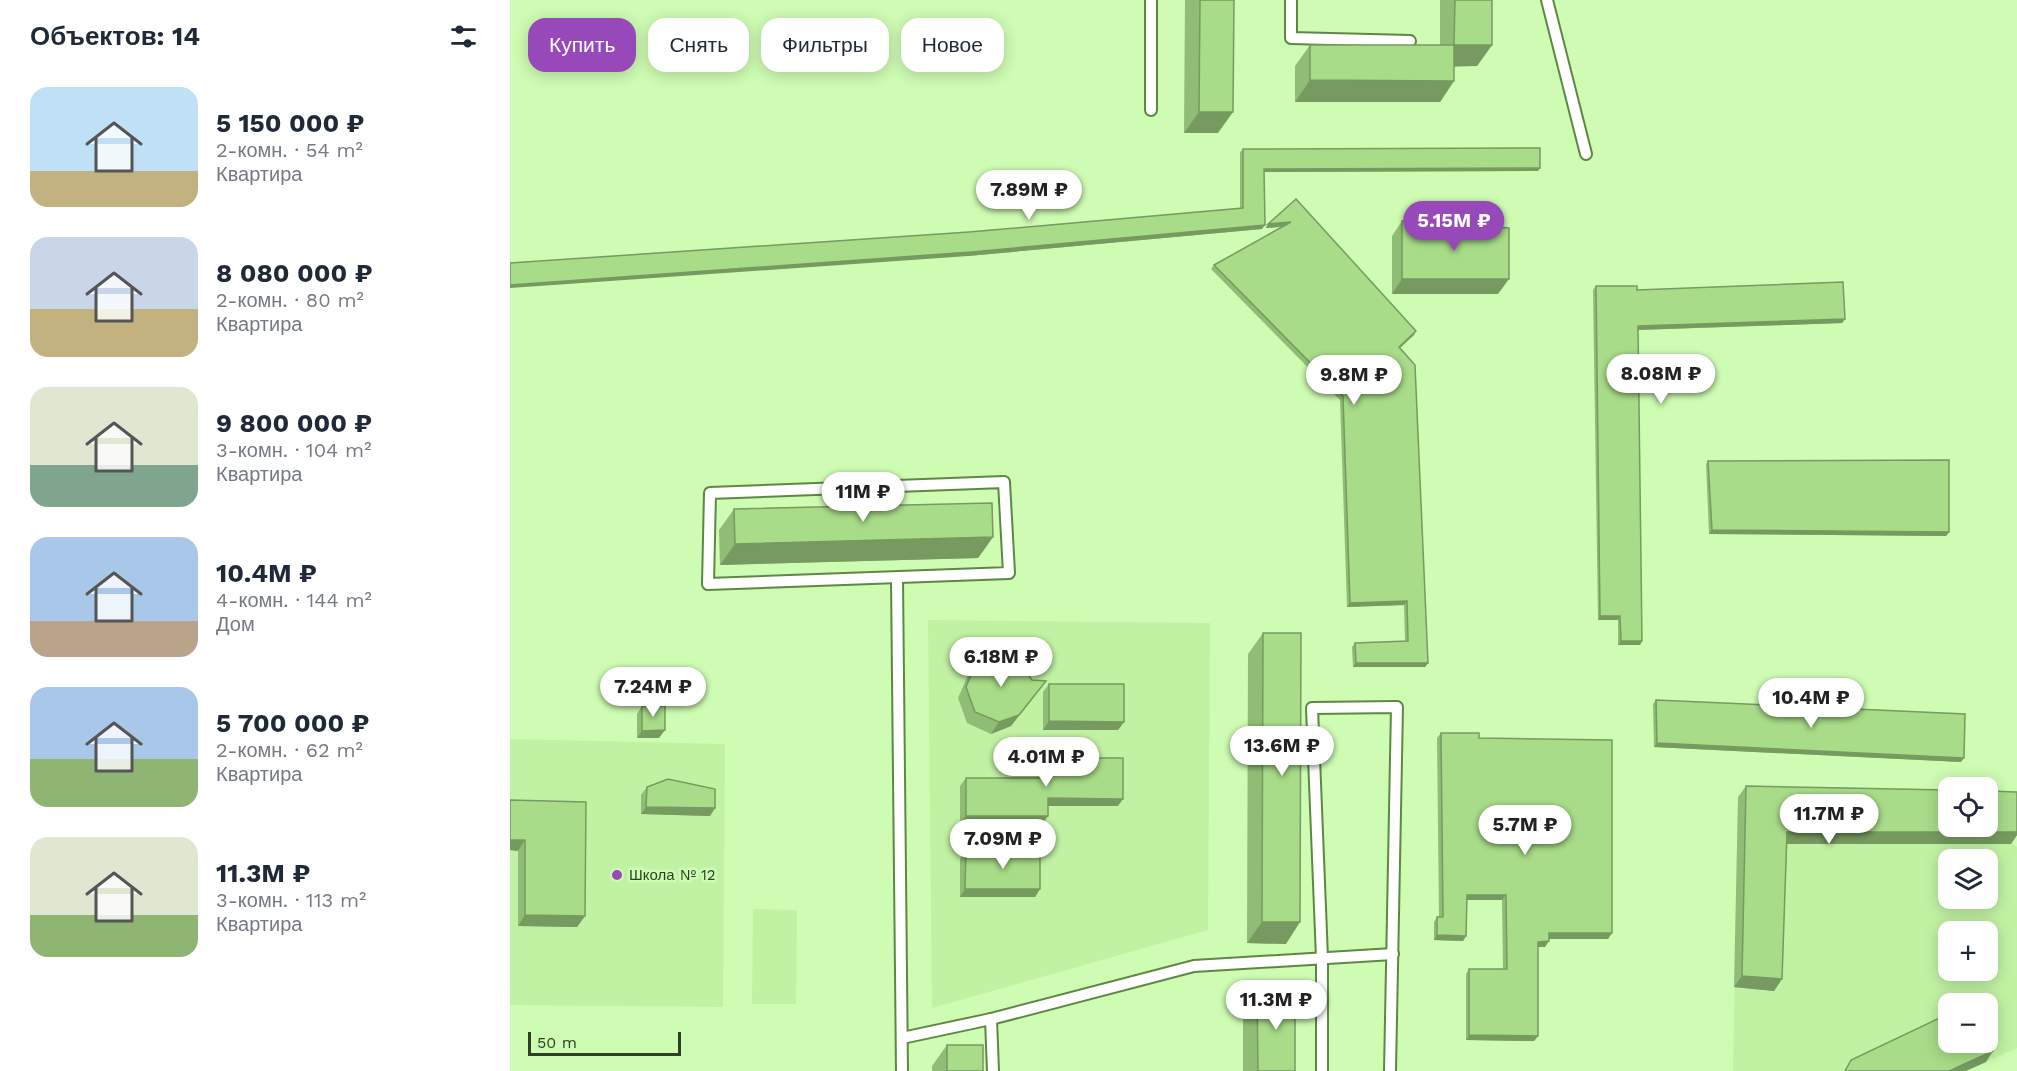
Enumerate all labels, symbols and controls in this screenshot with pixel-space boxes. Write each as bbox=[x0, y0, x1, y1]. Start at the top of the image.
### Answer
chip: Купить bbox=[528, 18, 636, 72]
chip: Снять bbox=[648, 18, 749, 72]
chip: Фильтры bbox=[761, 18, 889, 72]
chip: Новое bbox=[901, 18, 1004, 72]
icon: filters bbox=[447, 20, 480, 53]
text: Объектов: 14 bbox=[30, 21, 200, 51]
text: 5 150 000 ₽ bbox=[216, 108, 365, 138]
icon: home bbox=[78, 111, 150, 183]
text: 2-комн. · 54 m² bbox=[216, 138, 363, 162]
text: Квартира bbox=[216, 162, 302, 186]
pin: 7.89M ₽ bbox=[974, 170, 1084, 221]
text: 7.89M ₽ bbox=[990, 177, 1068, 201]
pin: 5.15M ₽ bbox=[1399, 201, 1509, 252]
text: 5.15M ₽ bbox=[1417, 208, 1491, 232]
text: 8 080 000 ₽ bbox=[216, 258, 373, 288]
icon: home bbox=[78, 261, 150, 333]
text: 2-комн. · 80 m² bbox=[216, 288, 364, 312]
text: Квартира bbox=[216, 312, 302, 336]
pin: 8.08M ₽ bbox=[1606, 354, 1716, 405]
pin: 9.8M ₽ bbox=[1305, 355, 1403, 406]
text: 8.08M ₽ bbox=[1620, 361, 1702, 385]
text: 9.8M ₽ bbox=[1320, 362, 1388, 386]
text: 9 800 000 ₽ bbox=[216, 408, 372, 438]
icon: home bbox=[78, 411, 150, 483]
text: 3-комн. · 104 m² bbox=[216, 438, 371, 462]
text: Квартира bbox=[216, 462, 302, 486]
pin: 11M ₽ bbox=[821, 472, 905, 523]
text: 11M ₽ bbox=[836, 479, 890, 503]
text: 10.4M ₽ bbox=[216, 558, 317, 588]
icon: home bbox=[78, 561, 150, 633]
text: 4-комн. · 144 m² bbox=[216, 588, 372, 612]
text: Дом bbox=[216, 612, 255, 636]
pin: 6.18M ₽ bbox=[946, 637, 1056, 688]
text: 6.18M ₽ bbox=[964, 644, 1038, 668]
pin: 7.24M ₽ bbox=[598, 667, 708, 718]
text: 7.24M ₽ bbox=[614, 674, 692, 698]
pin: 10.4M ₽ bbox=[1756, 678, 1866, 729]
text: 10.4M ₽ bbox=[1772, 685, 1850, 709]
text: 5 700 000 ₽ bbox=[216, 708, 369, 738]
icon: home bbox=[78, 711, 150, 783]
pin: 13.6M ₽ bbox=[1227, 726, 1337, 777]
text: 13.6M ₽ bbox=[1244, 733, 1320, 757]
pin: 4.01M ₽ bbox=[991, 737, 1101, 788]
text: 2-комн. · 62 m² bbox=[216, 738, 363, 762]
text: 4.01M ₽ bbox=[1007, 744, 1085, 768]
text: Квартира bbox=[216, 762, 302, 786]
map controls bbox=[1938, 777, 1998, 1053]
button: locate bbox=[1938, 777, 1998, 837]
pin: 11.7M ₽ bbox=[1774, 794, 1884, 845]
text: 11.7M ₽ bbox=[1794, 801, 1864, 825]
pin: 5.7M ₽ bbox=[1476, 805, 1574, 856]
text: 5.7M ₽ bbox=[1492, 812, 1558, 836]
pin: 7.09M ₽ bbox=[948, 819, 1058, 870]
text: 7.09M ₽ bbox=[964, 826, 1042, 850]
button: layers bbox=[1938, 849, 1998, 909]
text: 11.3M ₽ bbox=[216, 858, 310, 888]
icon: home bbox=[78, 861, 150, 933]
place label: Школа № 12 bbox=[629, 866, 716, 884]
marker: Школа № 12 bbox=[610, 868, 624, 882]
text: 3-комн. · 113 m² bbox=[216, 888, 366, 912]
text: Квартира bbox=[216, 912, 302, 936]
button: + bbox=[1938, 921, 1998, 981]
pin: 11.3M ₽ bbox=[1221, 980, 1331, 1031]
text: 11.3M ₽ bbox=[1240, 987, 1312, 1011]
button: − bbox=[1938, 993, 1998, 1053]
scale bar bbox=[528, 1029, 681, 1056]
text: 50 m bbox=[537, 1033, 577, 1052]

